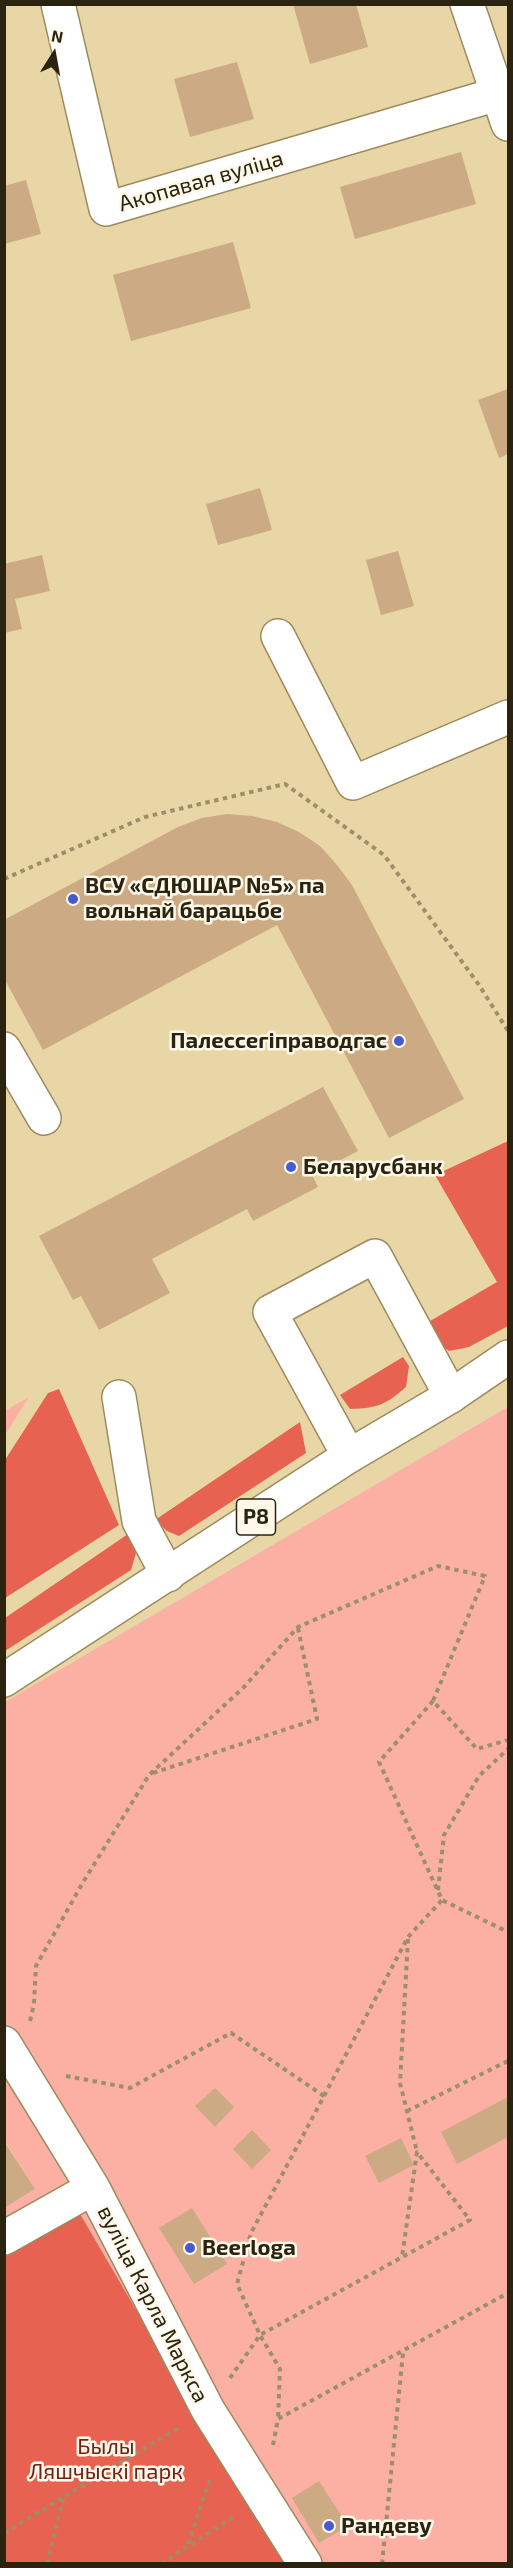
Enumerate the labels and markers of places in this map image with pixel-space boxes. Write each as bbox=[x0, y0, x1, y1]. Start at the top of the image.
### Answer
place label: ВСУ «СДЮШАР №5» па вольнай барацьбе bbox=[85, 873, 325, 924]
marker: ВСУ «СДЮШАР №5» па вольнай барацьбе bbox=[66, 892, 80, 906]
place label: Палессегіправодгас bbox=[170, 1028, 387, 1054]
marker: Палессегіправодгас bbox=[392, 1034, 406, 1048]
place label: Беларусбанк bbox=[303, 1154, 443, 1180]
marker: Беларусбанк bbox=[284, 1160, 298, 1174]
place label: Beerloga bbox=[202, 2235, 296, 2261]
marker: Beerloga bbox=[183, 2241, 197, 2255]
place label: Рандеву bbox=[341, 2513, 432, 2539]
marker: Рандеву bbox=[322, 2519, 336, 2533]

